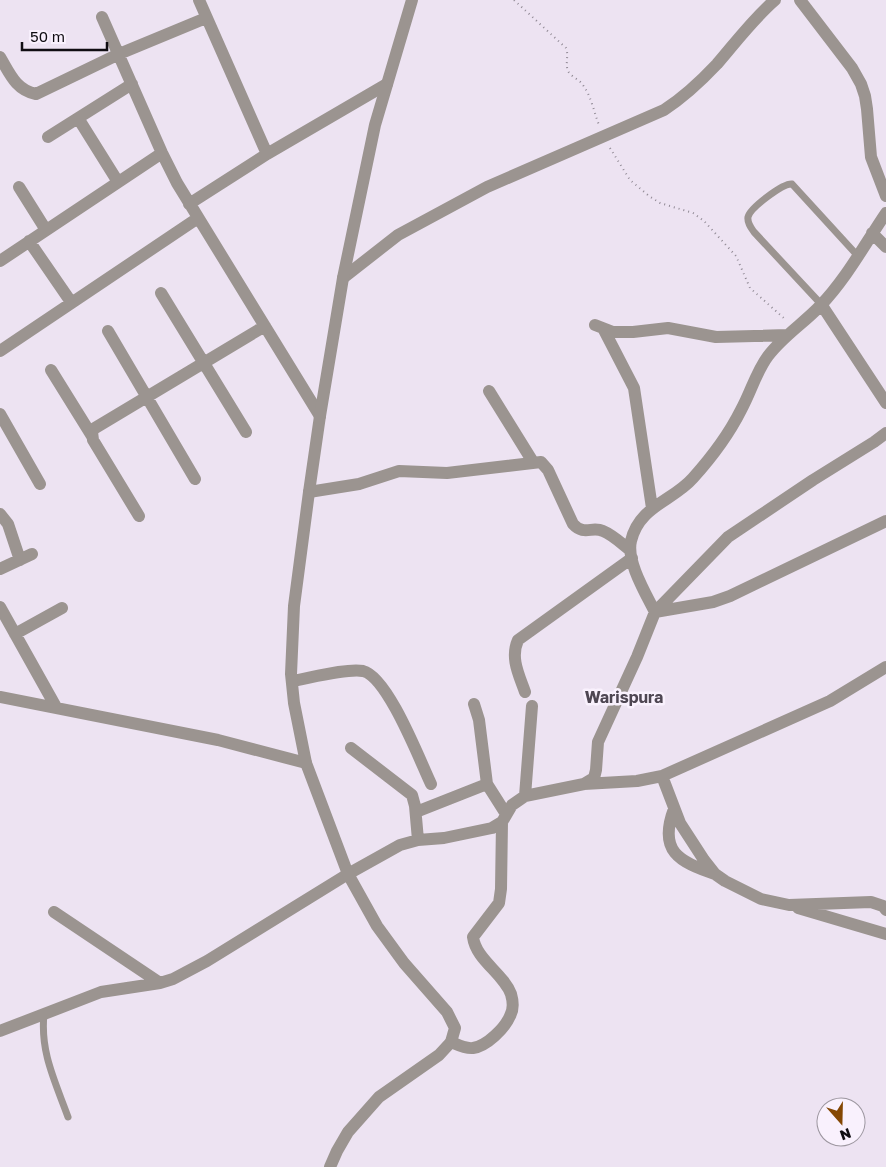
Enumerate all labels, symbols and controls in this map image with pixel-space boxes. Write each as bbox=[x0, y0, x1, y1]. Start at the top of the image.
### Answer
scale bar bbox=[22, 20, 108, 52]
text: 50 m bbox=[30, 27, 65, 45]
district label: Warispura bbox=[585, 687, 663, 707]
north arrow bbox=[816, 1097, 866, 1147]
text: N bbox=[838, 1125, 854, 1144]

